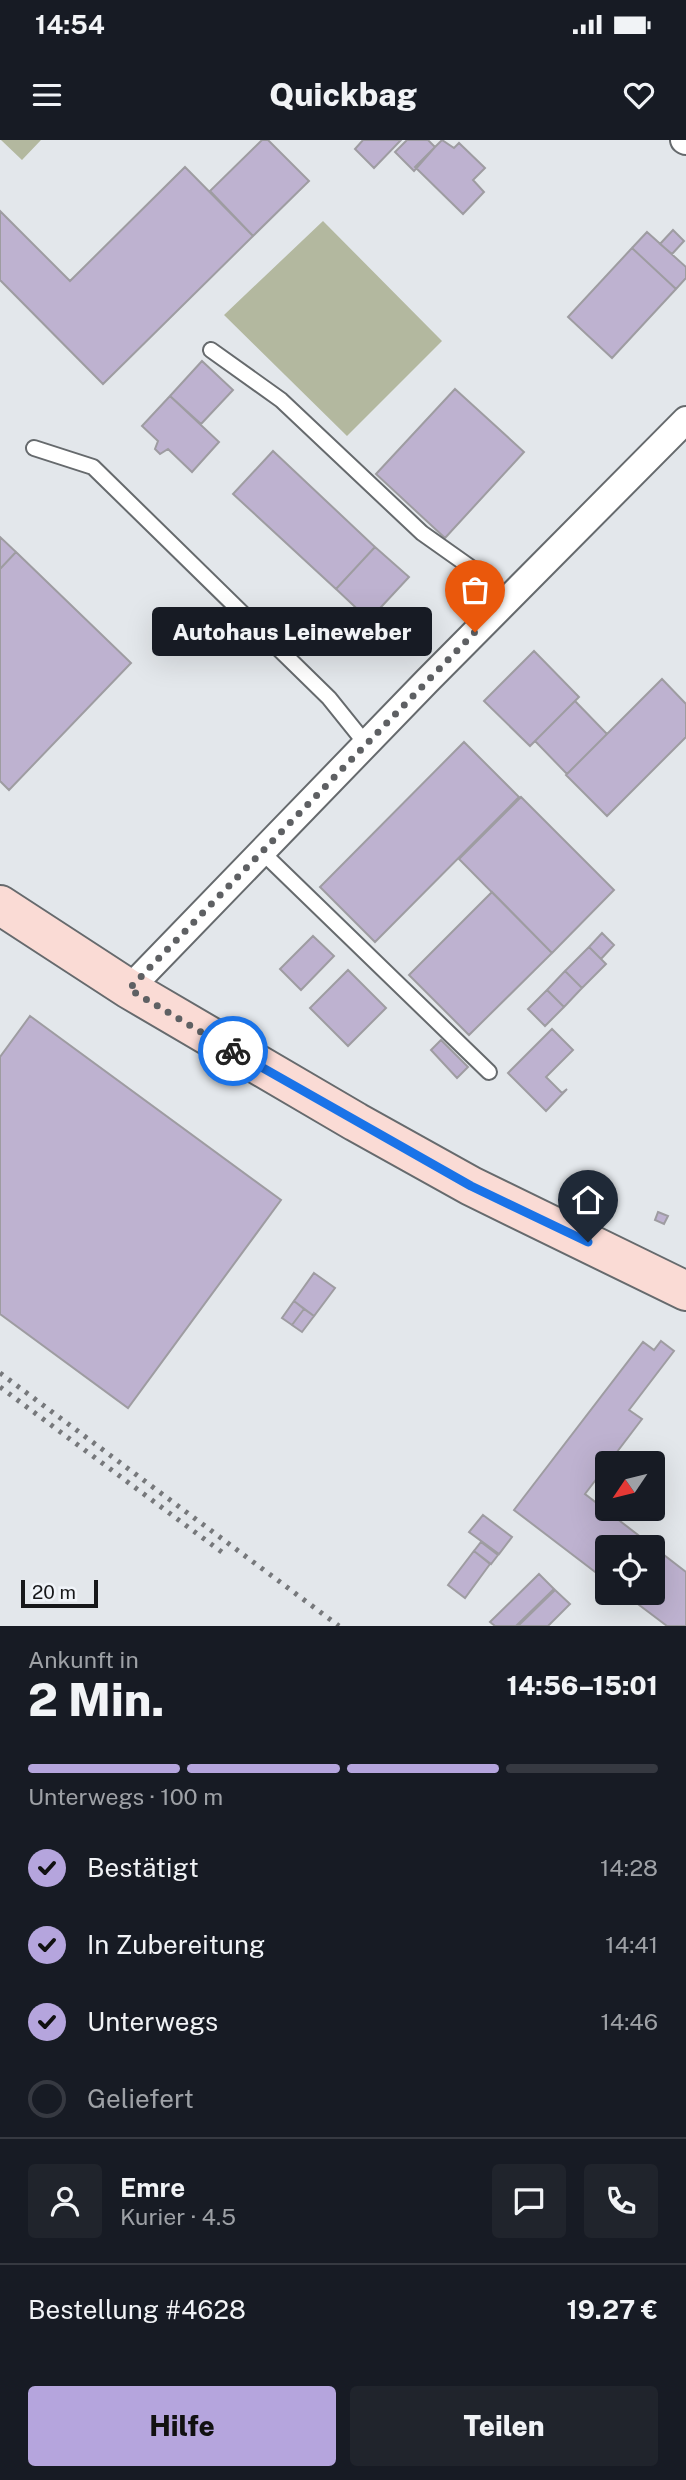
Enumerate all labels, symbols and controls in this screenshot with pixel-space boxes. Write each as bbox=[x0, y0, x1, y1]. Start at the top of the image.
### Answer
text: 14:54 bbox=[35, 9, 105, 40]
icon: menu bbox=[28, 76, 66, 114]
text: Quickbag bbox=[269, 76, 417, 113]
icon: heart bbox=[620, 76, 658, 114]
pin bbox=[445, 560, 505, 632]
icon: bag bbox=[456, 571, 494, 609]
callout: Autohaus Leineweber bbox=[153, 608, 433, 656]
text: Autohaus Leineweber bbox=[172, 618, 412, 645]
courier bbox=[198, 1016, 268, 1086]
icon: bike bbox=[214, 1032, 252, 1070]
pin bbox=[558, 1170, 618, 1242]
icon: home bbox=[569, 1181, 607, 1219]
north arrow bbox=[595, 1451, 665, 1521]
map controls bbox=[595, 1451, 665, 1605]
button: locate bbox=[595, 1535, 665, 1605]
scale bar bbox=[21, 1577, 98, 1609]
text: 20 m bbox=[32, 1581, 76, 1603]
text: Ankunft in bbox=[28, 1646, 139, 1673]
text: 14:56–15:01 bbox=[507, 1670, 658, 1701]
text: 2 Min. bbox=[28, 1672, 165, 1726]
text: Unterwegs · 100 m bbox=[28, 1783, 223, 1810]
icon: check bbox=[28, 1849, 66, 1887]
text: Bestätigt bbox=[87, 1852, 199, 1883]
text: 14:28 bbox=[600, 1854, 658, 1881]
icon: check bbox=[28, 1926, 66, 1964]
text: In Zubereitung bbox=[87, 1929, 265, 1960]
text: 14:41 bbox=[605, 1931, 658, 1958]
icon: check bbox=[28, 2003, 66, 2041]
text: Unterwegs bbox=[87, 2006, 218, 2037]
text: 14:46 bbox=[600, 2008, 658, 2035]
text: Geliefert bbox=[87, 2083, 194, 2114]
button: person bbox=[28, 2164, 102, 2238]
button: chat bbox=[492, 2164, 566, 2238]
button: phone bbox=[584, 2164, 658, 2238]
text: Emre bbox=[120, 2172, 185, 2203]
text: Kurier · 4.5 bbox=[120, 2203, 236, 2230]
text: Bestellung #4628 bbox=[28, 2294, 246, 2325]
text: 19.27 € bbox=[567, 2294, 658, 2325]
button: Hilfe bbox=[28, 2386, 336, 2466]
button: Teilen bbox=[350, 2386, 658, 2466]

